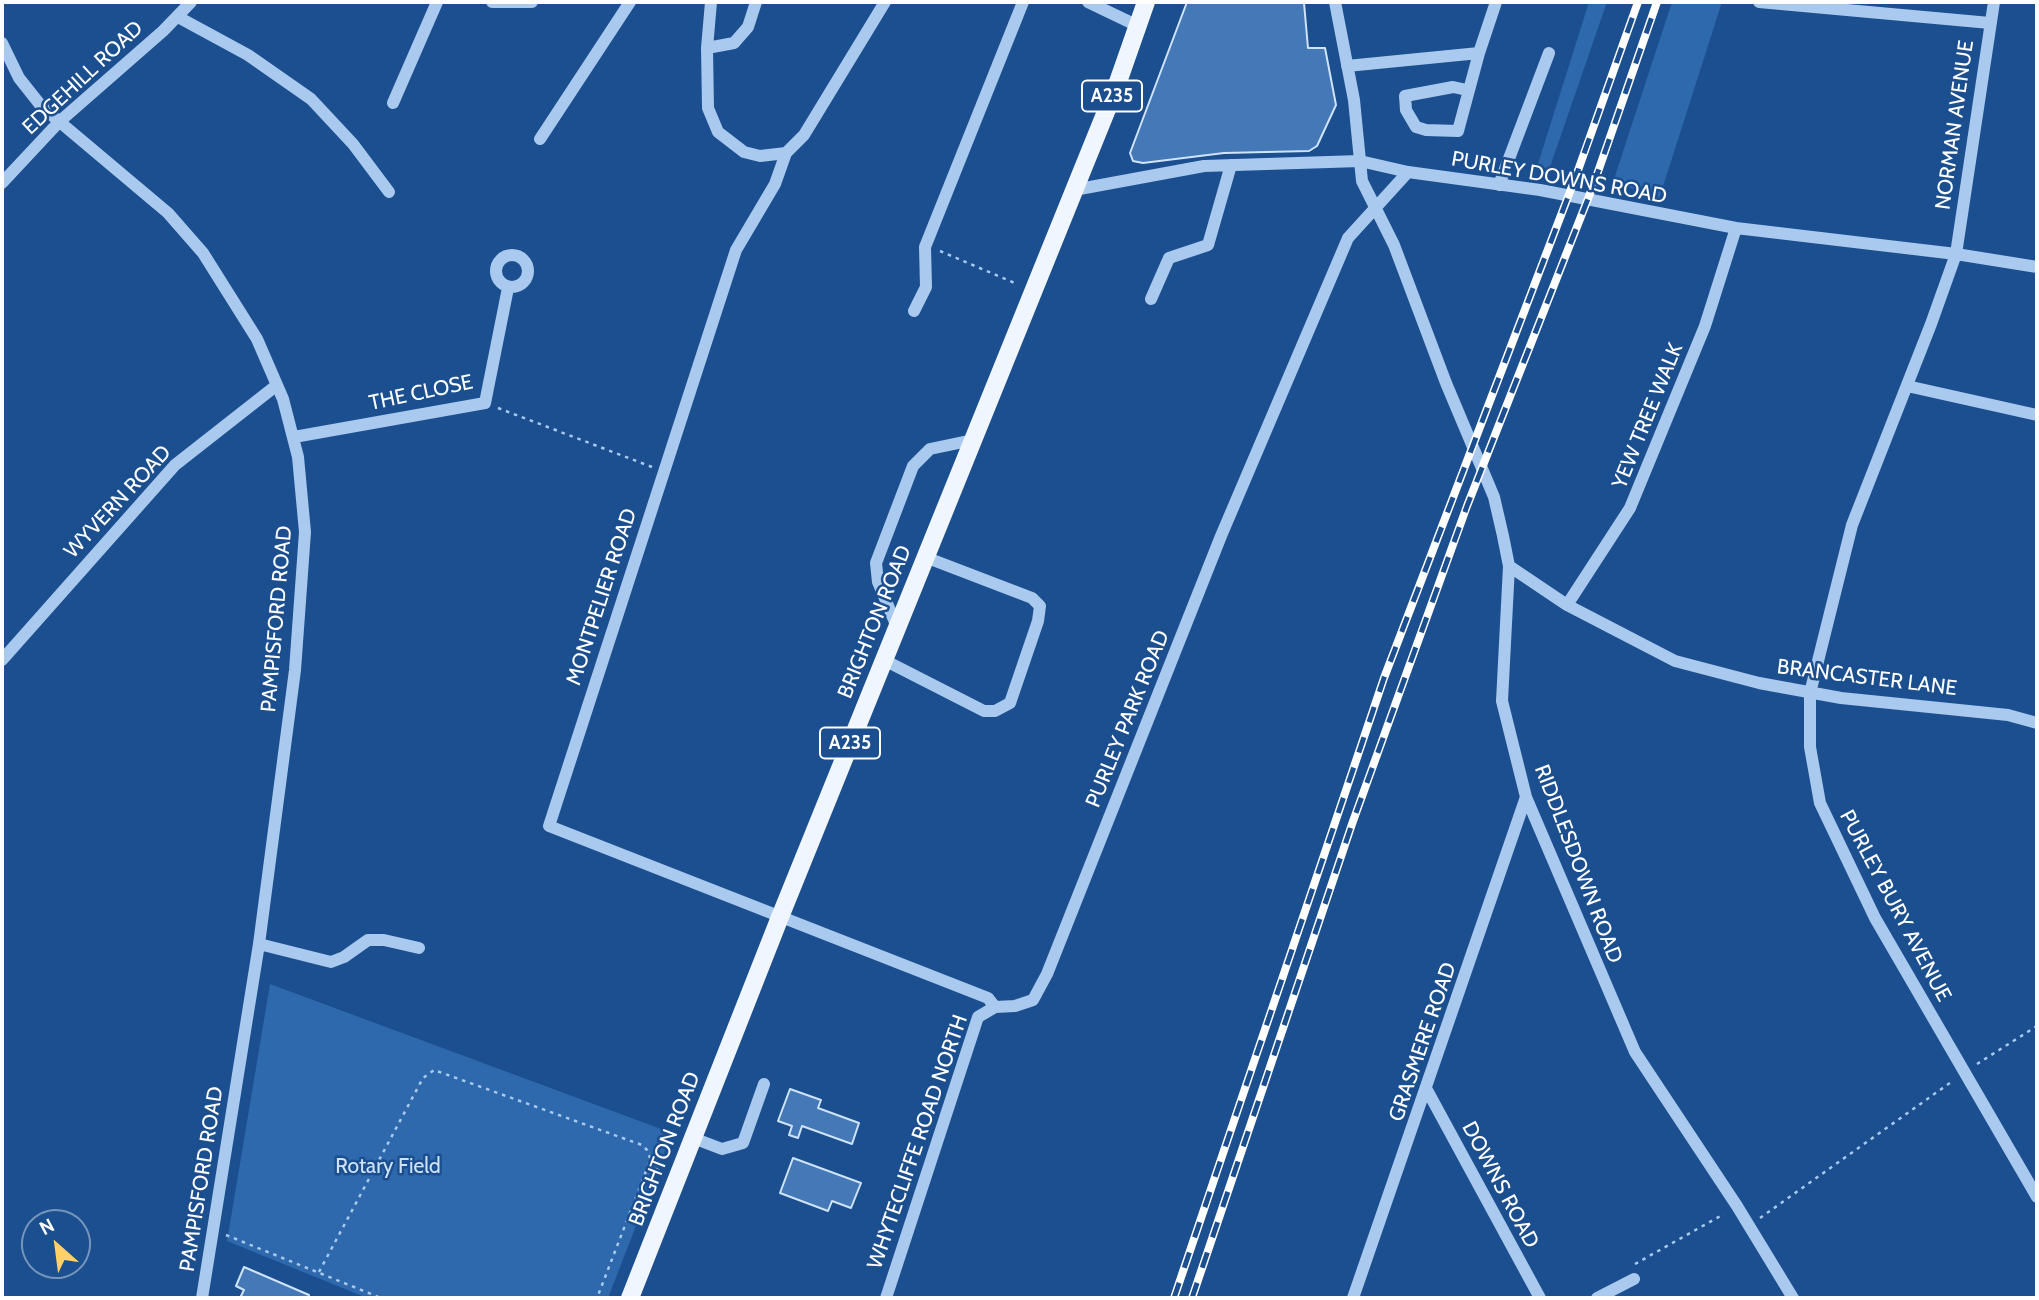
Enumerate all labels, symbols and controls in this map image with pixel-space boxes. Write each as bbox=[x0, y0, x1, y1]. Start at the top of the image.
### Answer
street label: EDGEHILL ROAD bbox=[18, 16, 148, 140]
street label: NORMAN AVENUE bbox=[1931, 39, 1979, 211]
road number: A235 bbox=[1082, 80, 1142, 111]
street label: PURLEY DOWNS ROAD bbox=[1449, 147, 1669, 209]
street label: YEW TREE WALK bbox=[1607, 340, 1689, 492]
street label: THE CLOSE bbox=[367, 370, 475, 416]
street label: WYVERN ROAD bbox=[59, 440, 177, 564]
street label: MONTPELIER ROAD bbox=[562, 505, 642, 689]
street label: PAMPISFORD ROAD bbox=[256, 525, 298, 713]
street label: BRIGHTON ROAD bbox=[833, 542, 917, 702]
street label: PURLEY PARK ROAD bbox=[1081, 627, 1175, 811]
street label: BRANCASTER LANE bbox=[1776, 654, 1958, 702]
road number: A235 bbox=[820, 728, 880, 758]
street label: RIDDLESDOWN ROAD bbox=[1529, 761, 1627, 967]
street label: PURLEY BURY AVENUE bbox=[1834, 806, 1956, 1006]
street label: GRASMERE ROAD bbox=[1384, 959, 1462, 1125]
street label: WHYTECLIFFE ROAD NORTH bbox=[863, 1012, 973, 1272]
street label: BRIGHTON ROAD bbox=[624, 1069, 706, 1229]
street label: PAMPISFORD ROAD bbox=[175, 1085, 229, 1273]
street label: DOWNS ROAD bbox=[1456, 1117, 1544, 1253]
park label: Rotary Field bbox=[335, 1154, 441, 1180]
north arrow bbox=[21, 1209, 91, 1279]
text: N bbox=[36, 1213, 58, 1240]

